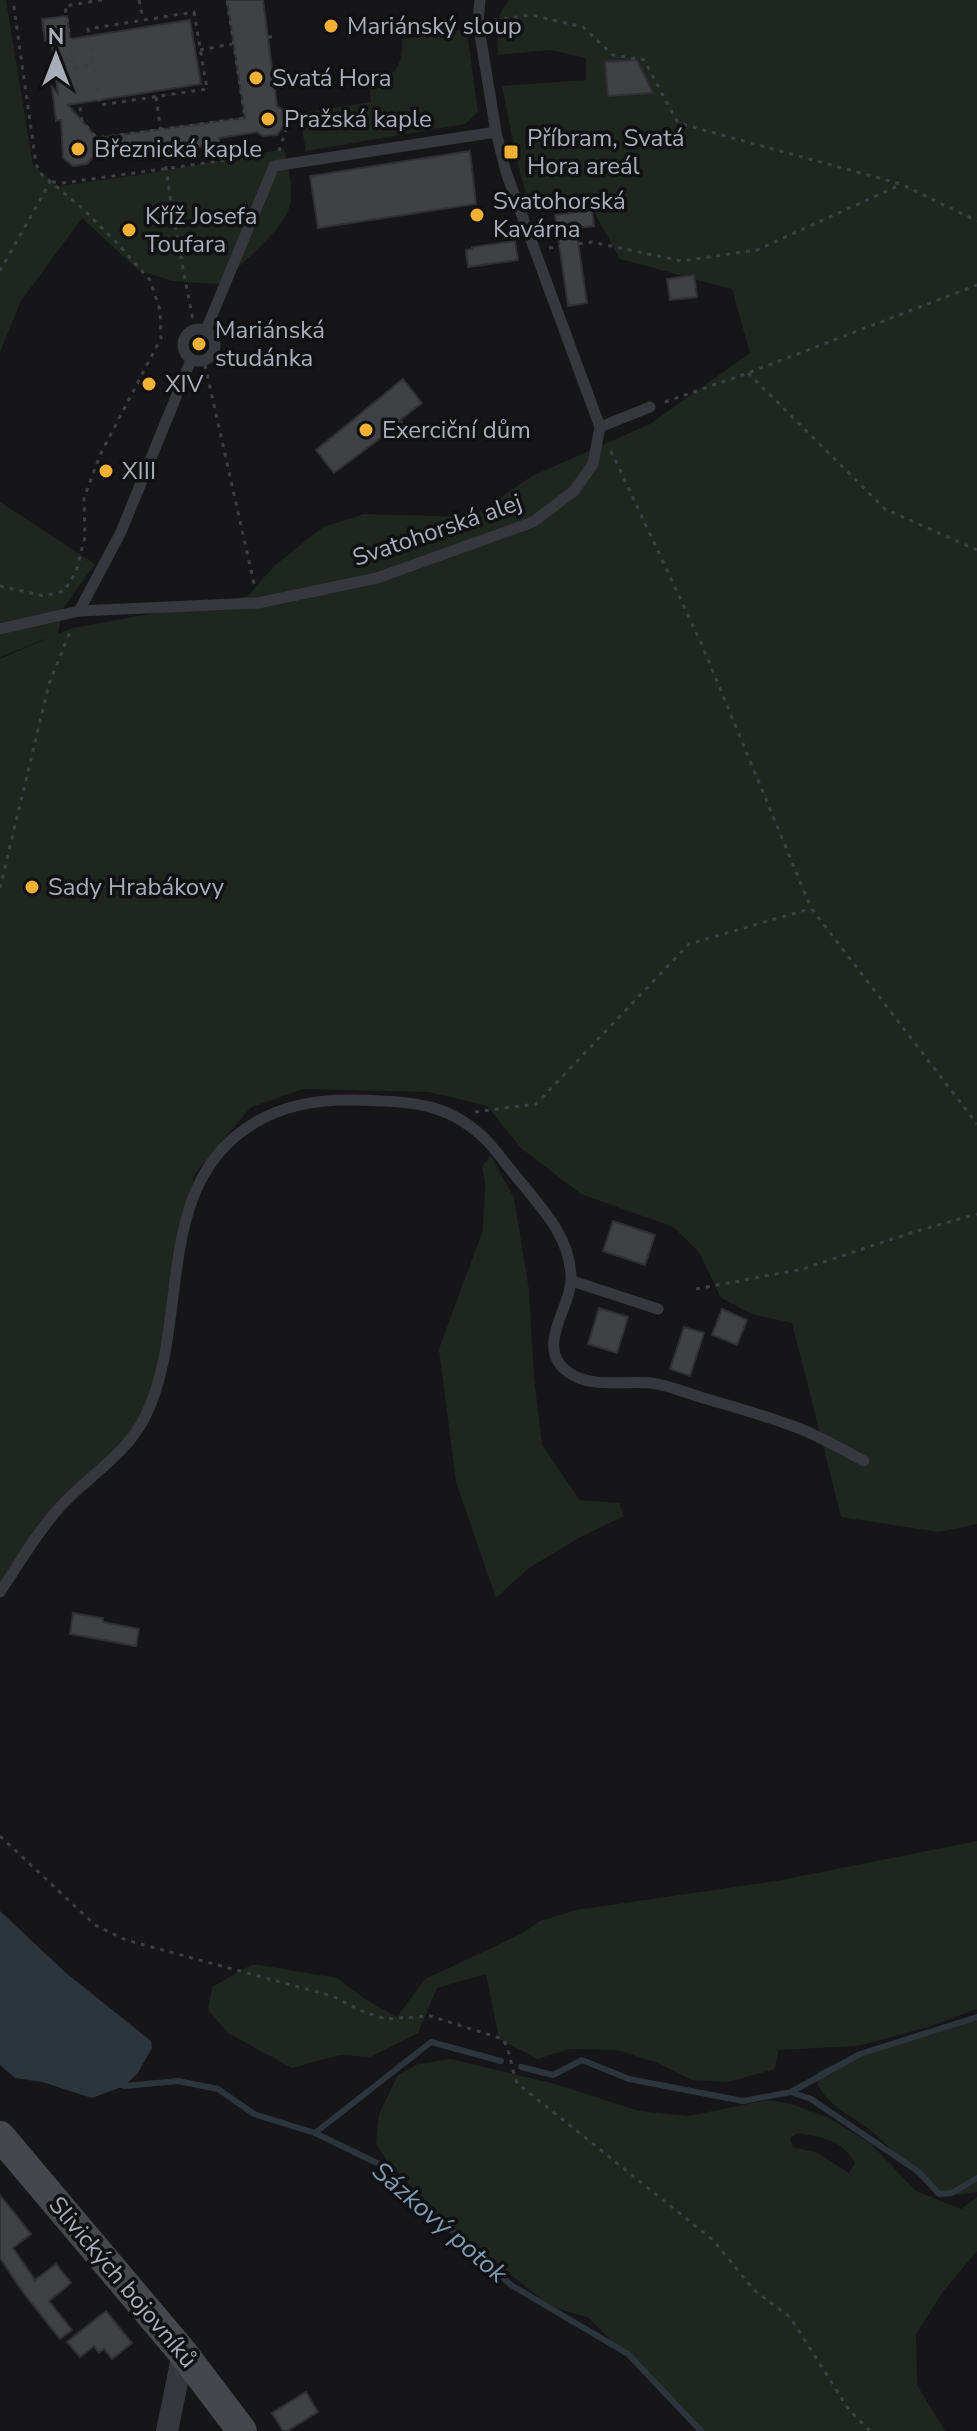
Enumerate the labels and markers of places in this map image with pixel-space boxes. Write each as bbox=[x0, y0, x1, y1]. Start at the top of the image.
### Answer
place label: Mariánský sloup bbox=[347, 10, 522, 42]
marker: Mariánský sloup bbox=[322, 17, 340, 35]
place label: Svatá Hora bbox=[272, 62, 392, 94]
marker: Svatá Hora bbox=[247, 69, 265, 87]
place label: Pražská kaple bbox=[284, 103, 432, 135]
marker: Pražská kaple bbox=[259, 110, 277, 128]
place label: Příbram, Svatá Hora areál bbox=[527, 122, 684, 182]
place label: Březnická kaple bbox=[94, 133, 262, 165]
marker: Březnická kaple bbox=[69, 140, 87, 158]
marker: Příbram, Svatá Hora areál bbox=[502, 143, 520, 161]
place label: Svatohorská Kavárna bbox=[493, 185, 626, 245]
place label: Kříž Josefa Toufara bbox=[145, 200, 257, 260]
marker: Svatohorská Kavárna bbox=[468, 206, 486, 224]
marker: Kříž Josefa Toufara bbox=[120, 221, 138, 239]
place label: Mariánská studánka bbox=[215, 314, 325, 374]
marker: Mariánská studánka bbox=[190, 335, 208, 353]
place label: XIV bbox=[165, 368, 204, 400]
marker: XIV bbox=[140, 375, 158, 393]
place label: Exerciční dům bbox=[382, 414, 531, 446]
marker: Exerciční dům bbox=[357, 421, 375, 439]
place label: XIII bbox=[122, 455, 156, 487]
marker: XIII bbox=[97, 462, 115, 480]
place label: Sady Hrabákovy bbox=[48, 871, 225, 903]
marker: Sady Hrabákovy bbox=[23, 878, 41, 896]

